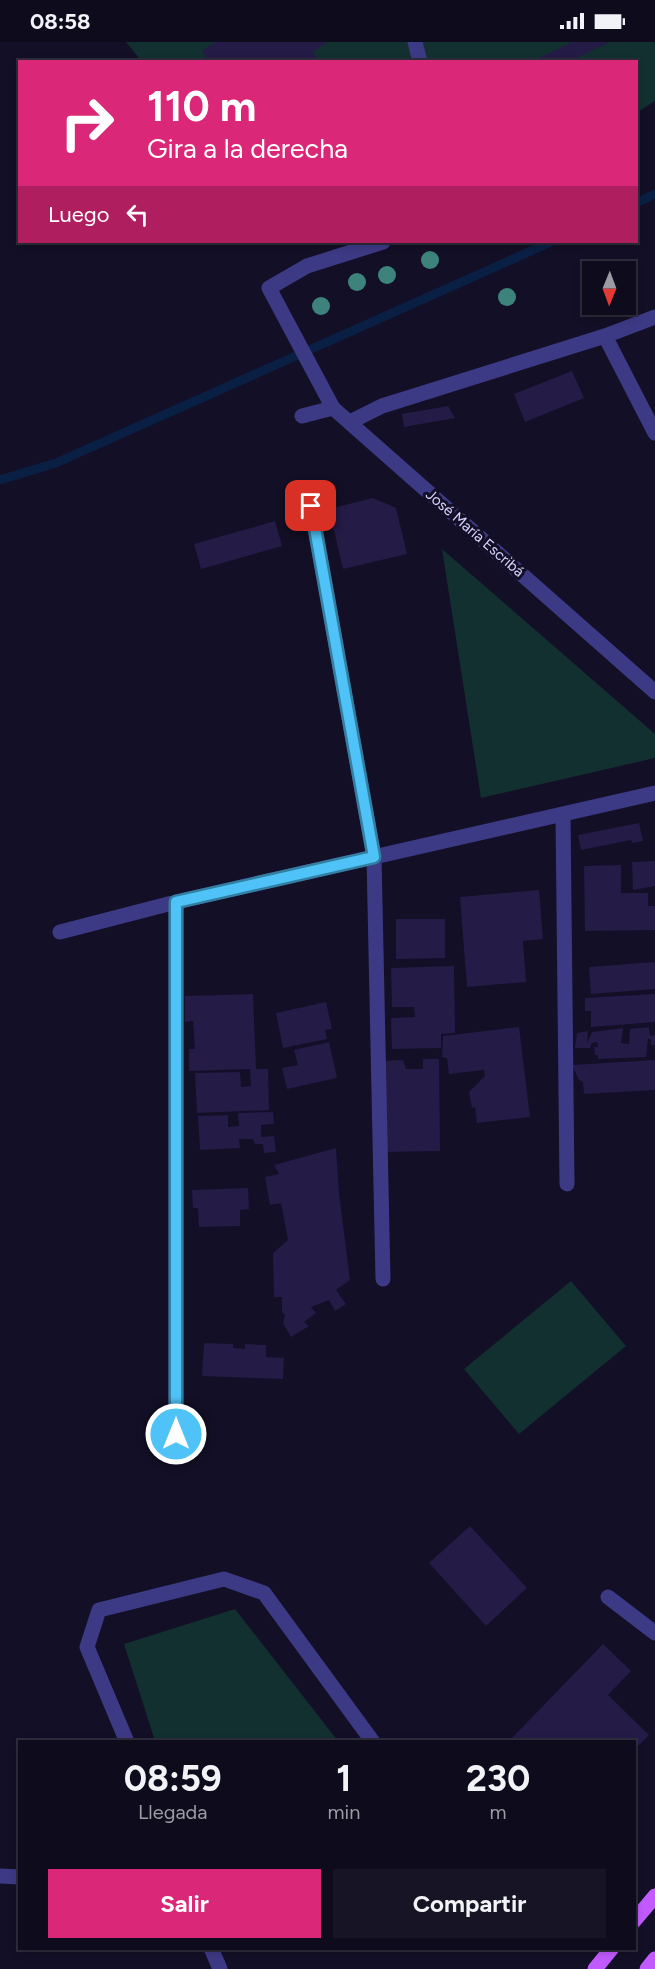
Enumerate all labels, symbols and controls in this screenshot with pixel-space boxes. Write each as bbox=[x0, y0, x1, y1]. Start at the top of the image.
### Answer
text: 08:58 bbox=[30, 8, 91, 35]
text: 110 m bbox=[147, 81, 256, 132]
icon: right bbox=[48, 84, 126, 162]
text: Gira a la derecha bbox=[147, 132, 348, 165]
icon: left bbox=[121, 198, 154, 231]
text: Luego bbox=[48, 201, 109, 228]
north arrow bbox=[582, 261, 636, 315]
map controls bbox=[582, 261, 636, 315]
pin bbox=[285, 480, 336, 531]
street label: José María Escribá bbox=[422, 485, 528, 581]
icon: arrive bbox=[294, 489, 327, 522]
position arrow bbox=[144, 1402, 208, 1466]
text: 08:59 bbox=[124, 1757, 222, 1800]
text: 1 bbox=[336, 1757, 351, 1800]
text: 230 bbox=[466, 1757, 530, 1800]
text: Llegada bbox=[138, 1800, 208, 1824]
text: min bbox=[327, 1800, 360, 1824]
text: m bbox=[490, 1800, 507, 1824]
button: Salir bbox=[48, 1869, 321, 1938]
button: Compartir bbox=[333, 1869, 606, 1938]

